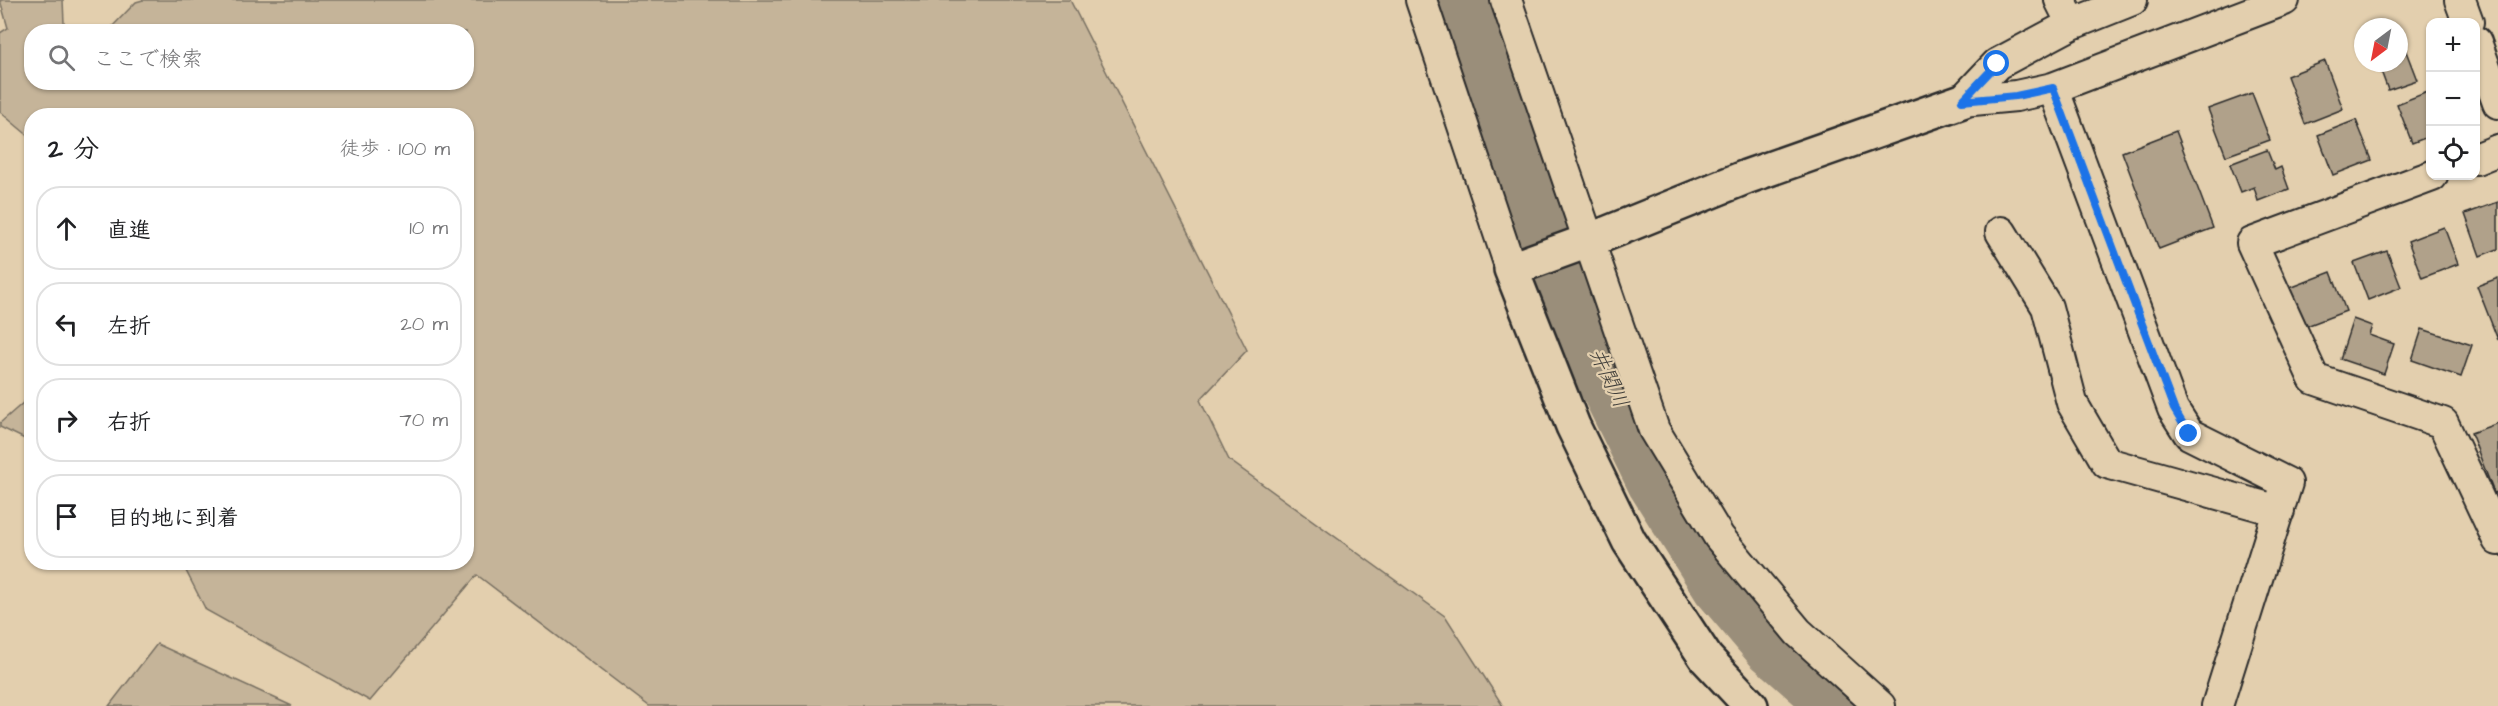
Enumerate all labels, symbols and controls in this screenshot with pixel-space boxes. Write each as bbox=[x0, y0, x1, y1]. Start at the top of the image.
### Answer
north arrow bbox=[2354, 18, 2408, 72]
map controls bbox=[2426, 18, 2480, 180]
button: + bbox=[2426, 18, 2480, 72]
search box bbox=[24, 24, 474, 90]
icon: search bbox=[45, 41, 78, 74]
text: ここで検索 bbox=[93, 44, 203, 75]
route start bbox=[1983, 50, 2009, 76]
button: − bbox=[2426, 72, 2480, 126]
button: locate bbox=[2426, 126, 2480, 180]
text: 2 分 bbox=[48, 131, 99, 167]
text: 徒歩 · 100 m bbox=[340, 135, 450, 163]
icon: ahead bbox=[50, 212, 83, 245]
text: 10 m bbox=[409, 214, 448, 242]
text: 直進 bbox=[107, 215, 151, 246]
icon: left bbox=[50, 308, 83, 341]
text: 20 m bbox=[400, 310, 448, 338]
text: 左折 bbox=[107, 311, 151, 342]
water label: 井関川 bbox=[1583, 343, 1635, 413]
icon: right bbox=[50, 404, 83, 437]
text: 70 m bbox=[400, 406, 448, 434]
text: 右折 bbox=[107, 407, 151, 438]
route end bbox=[2175, 420, 2201, 446]
icon: arrive bbox=[50, 500, 83, 533]
text: 目的地に到着 bbox=[107, 503, 239, 534]

